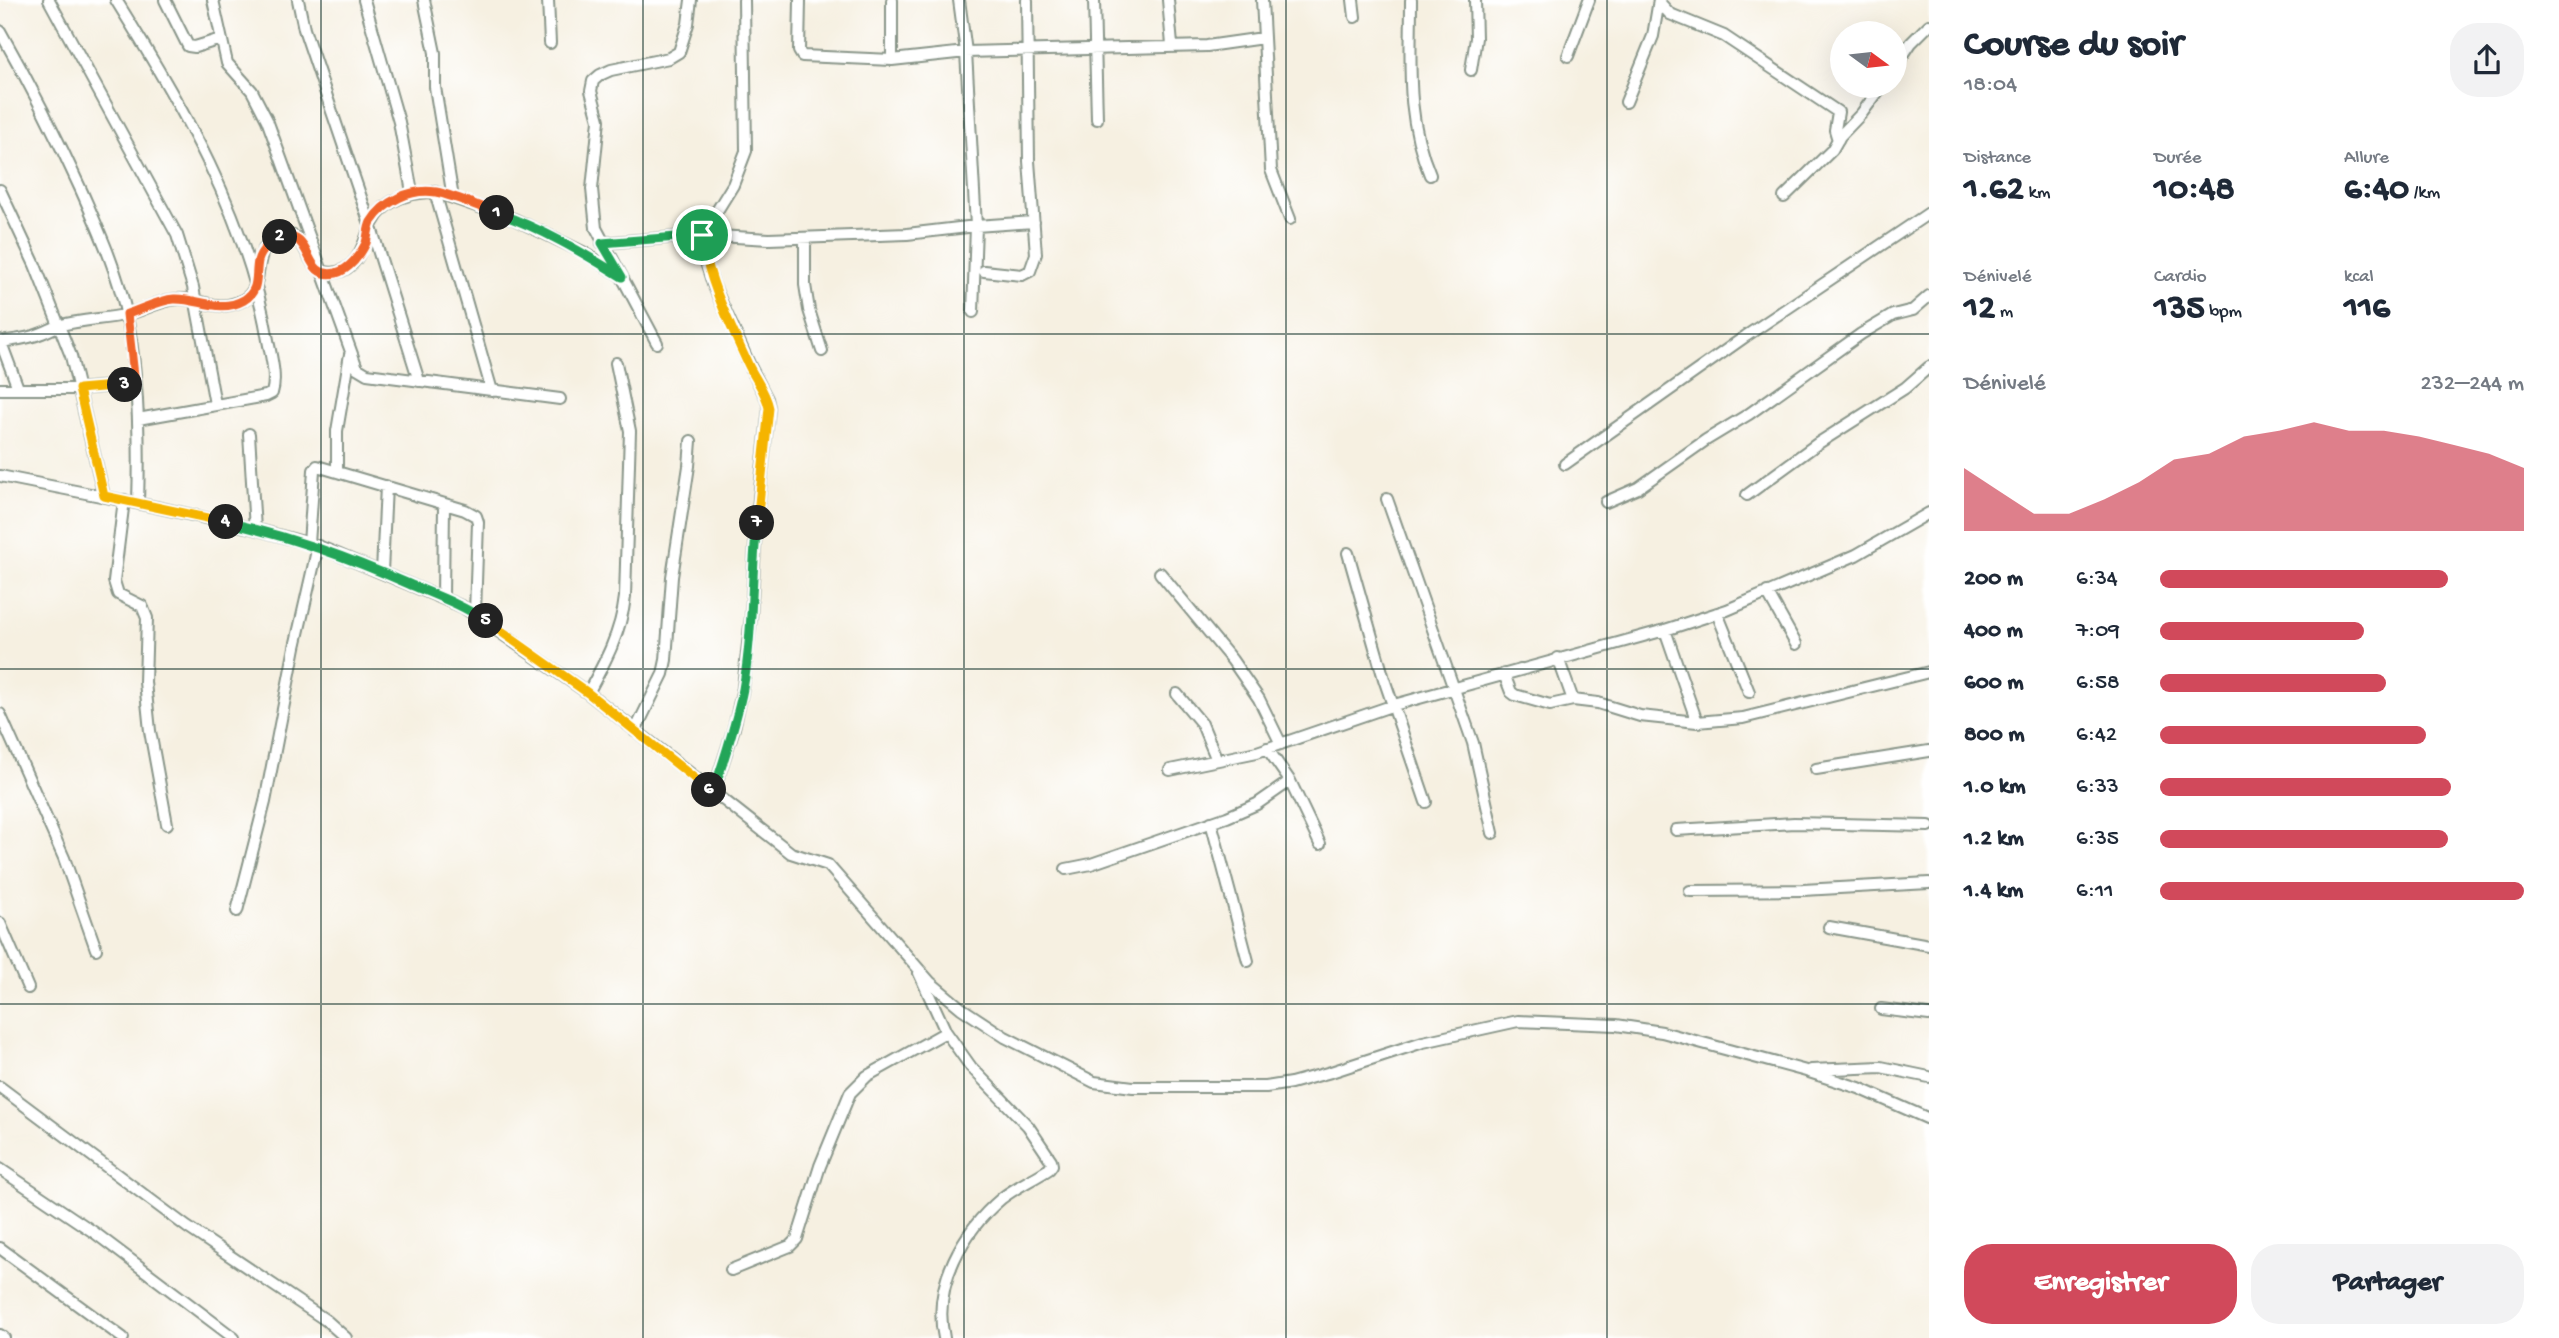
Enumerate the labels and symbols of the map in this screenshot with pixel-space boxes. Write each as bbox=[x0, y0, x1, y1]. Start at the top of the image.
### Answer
north arrow bbox=[1830, 21, 1908, 98]
pin: 1 bbox=[480, 196, 514, 230]
pin bbox=[672, 205, 732, 265]
pin: 2 bbox=[262, 219, 298, 254]
pin: 3 bbox=[108, 368, 142, 402]
pin: 4 bbox=[208, 504, 244, 540]
pin: 7 bbox=[740, 505, 774, 540]
pin: 5 bbox=[468, 604, 504, 638]
pin: 6 bbox=[692, 772, 726, 808]

